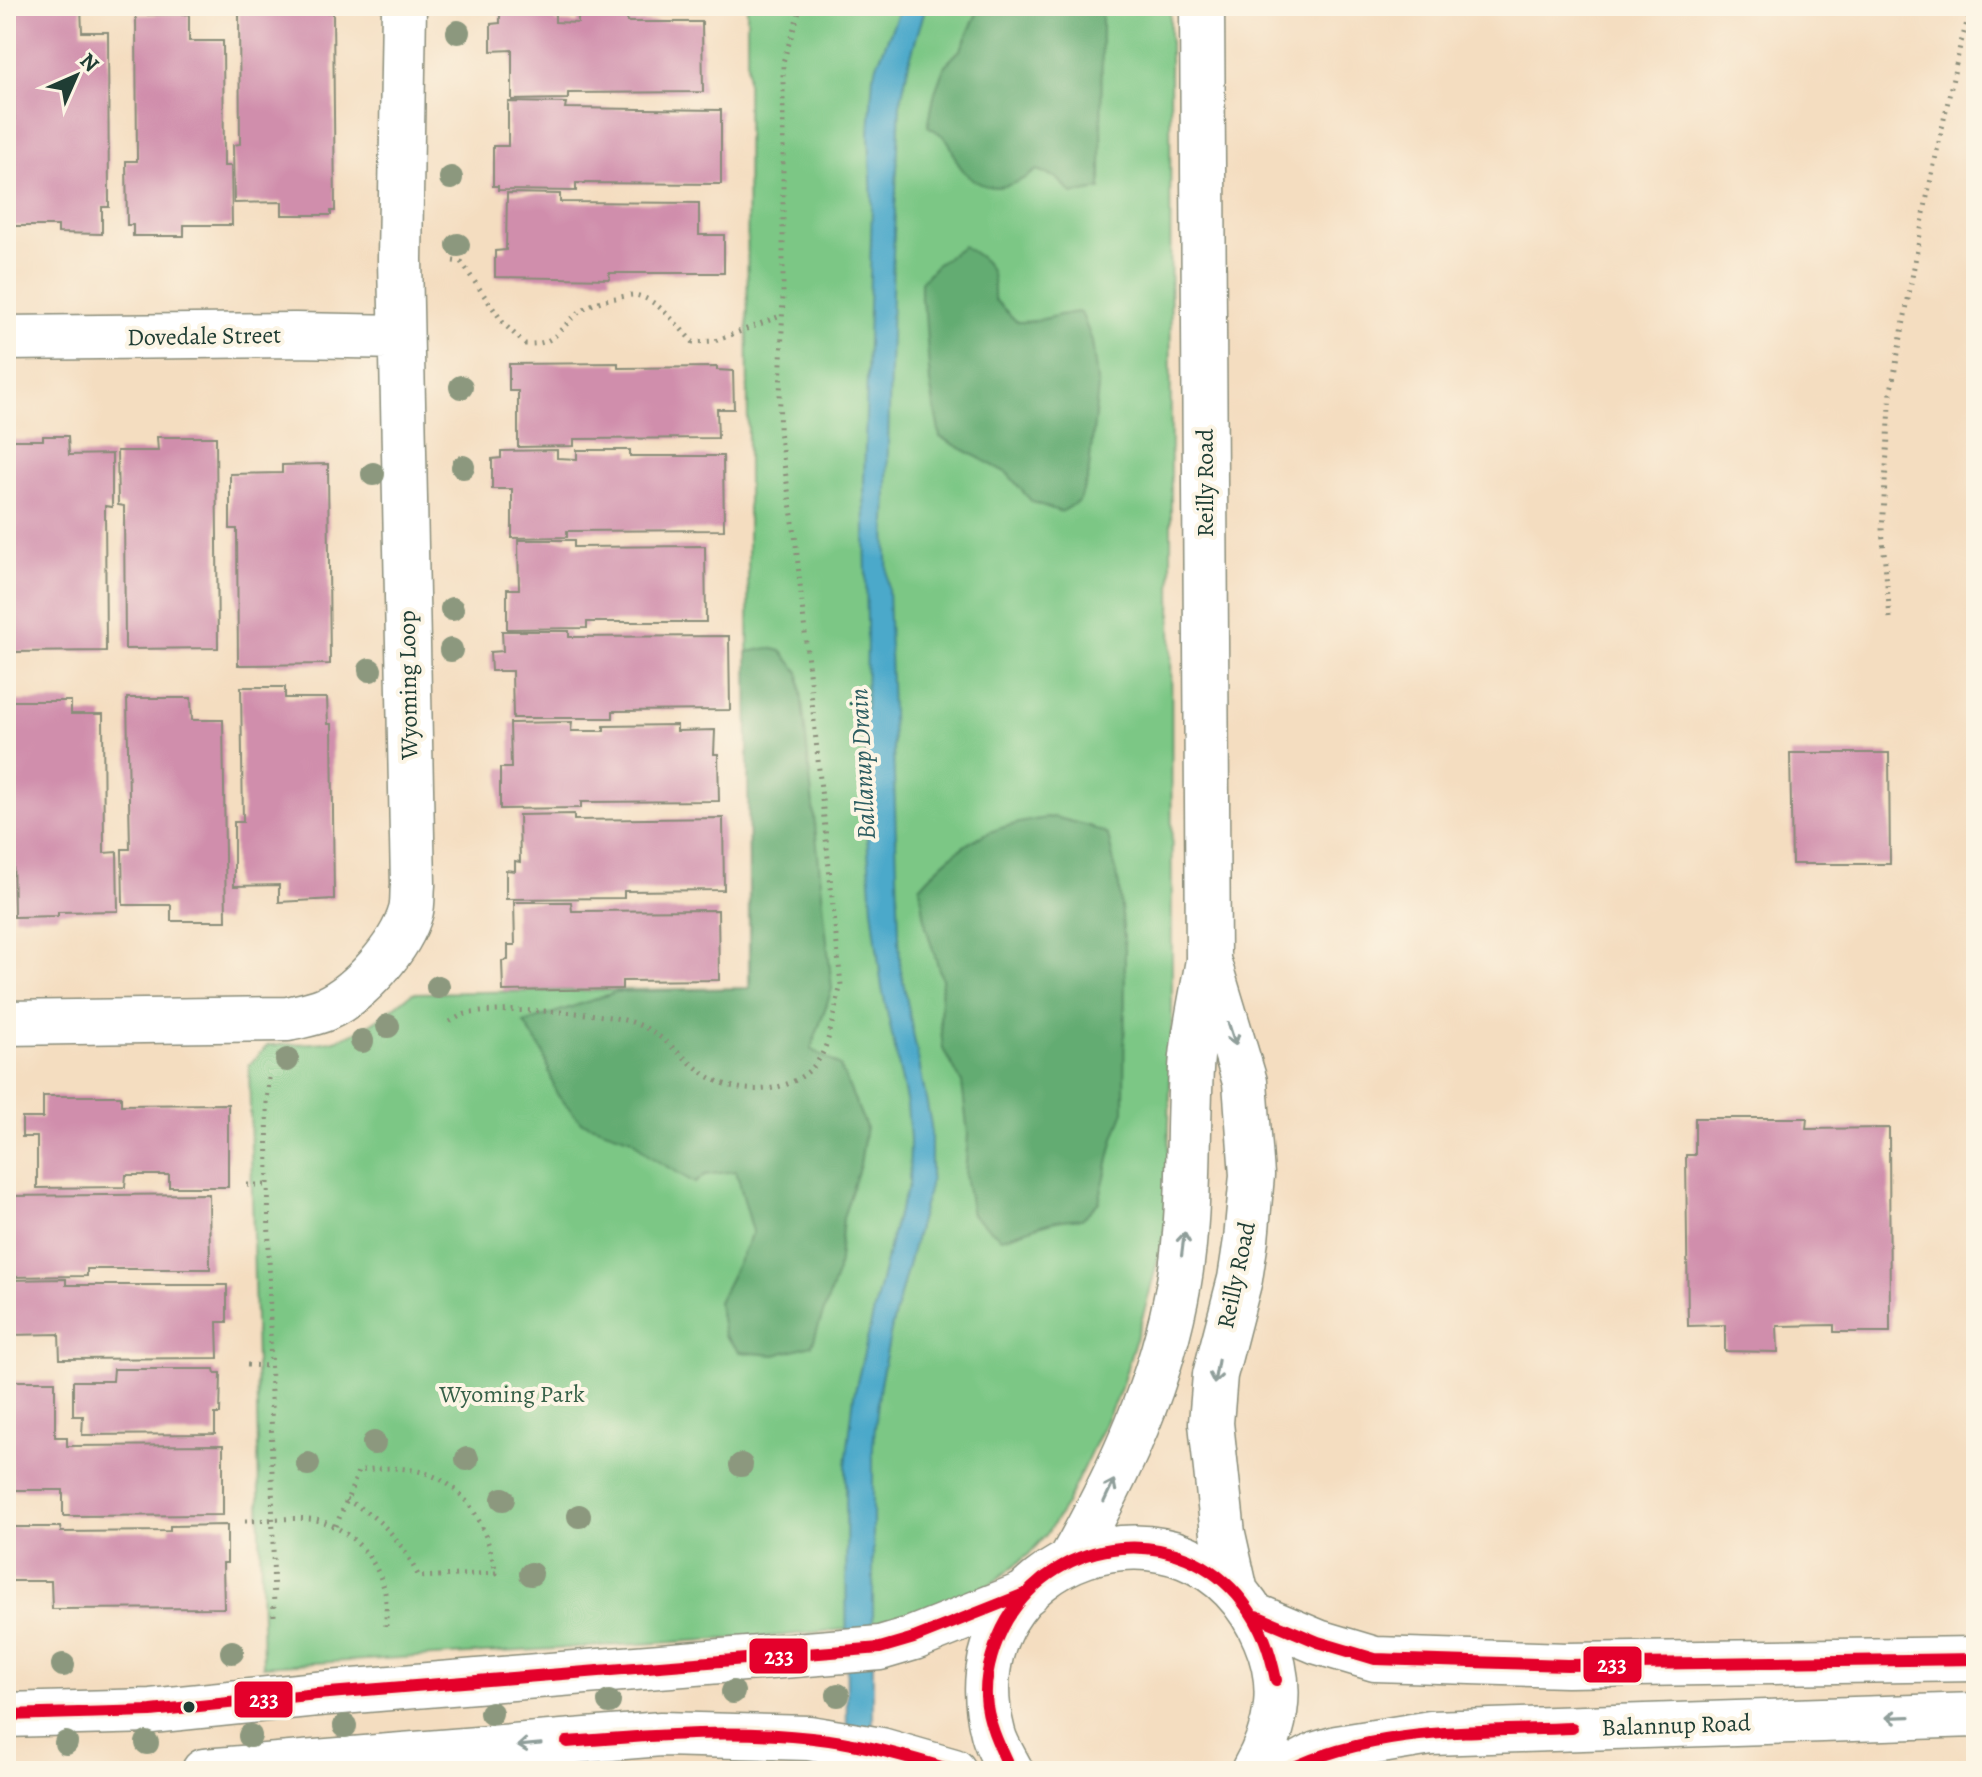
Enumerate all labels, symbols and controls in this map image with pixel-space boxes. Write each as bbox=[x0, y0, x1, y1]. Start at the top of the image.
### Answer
north arrow bbox=[36, 36, 116, 116]
text: N bbox=[73, 46, 106, 79]
street label: Dovedale Street bbox=[127, 319, 281, 353]
street label: Reilly Road bbox=[1189, 429, 1221, 537]
street label: Wyoming Loop bbox=[391, 610, 425, 761]
water label: Ballanup Drain bbox=[841, 687, 884, 841]
one-way arrow bbox=[1226, 1022, 1241, 1047]
street label: Reilly Road bbox=[1209, 1218, 1263, 1331]
one-way arrow bbox=[1176, 1231, 1191, 1258]
one-way arrow bbox=[1208, 1359, 1223, 1384]
park label: Wyoming Park bbox=[438, 1378, 585, 1410]
one-way arrow bbox=[1102, 1479, 1117, 1504]
line badge: 233 bbox=[748, 1637, 809, 1675]
text: 233 bbox=[764, 1642, 794, 1672]
line badge: 233 bbox=[1582, 1645, 1643, 1684]
text: 233 bbox=[1597, 1650, 1627, 1680]
line badge: 233 bbox=[233, 1680, 294, 1719]
text: 233 bbox=[249, 1685, 279, 1715]
unlabelled marker bbox=[181, 1699, 197, 1715]
street label: Balannup Road bbox=[1601, 1706, 1751, 1744]
one-way arrow bbox=[1885, 1709, 1912, 1724]
one-way arrow bbox=[517, 1738, 543, 1753]

